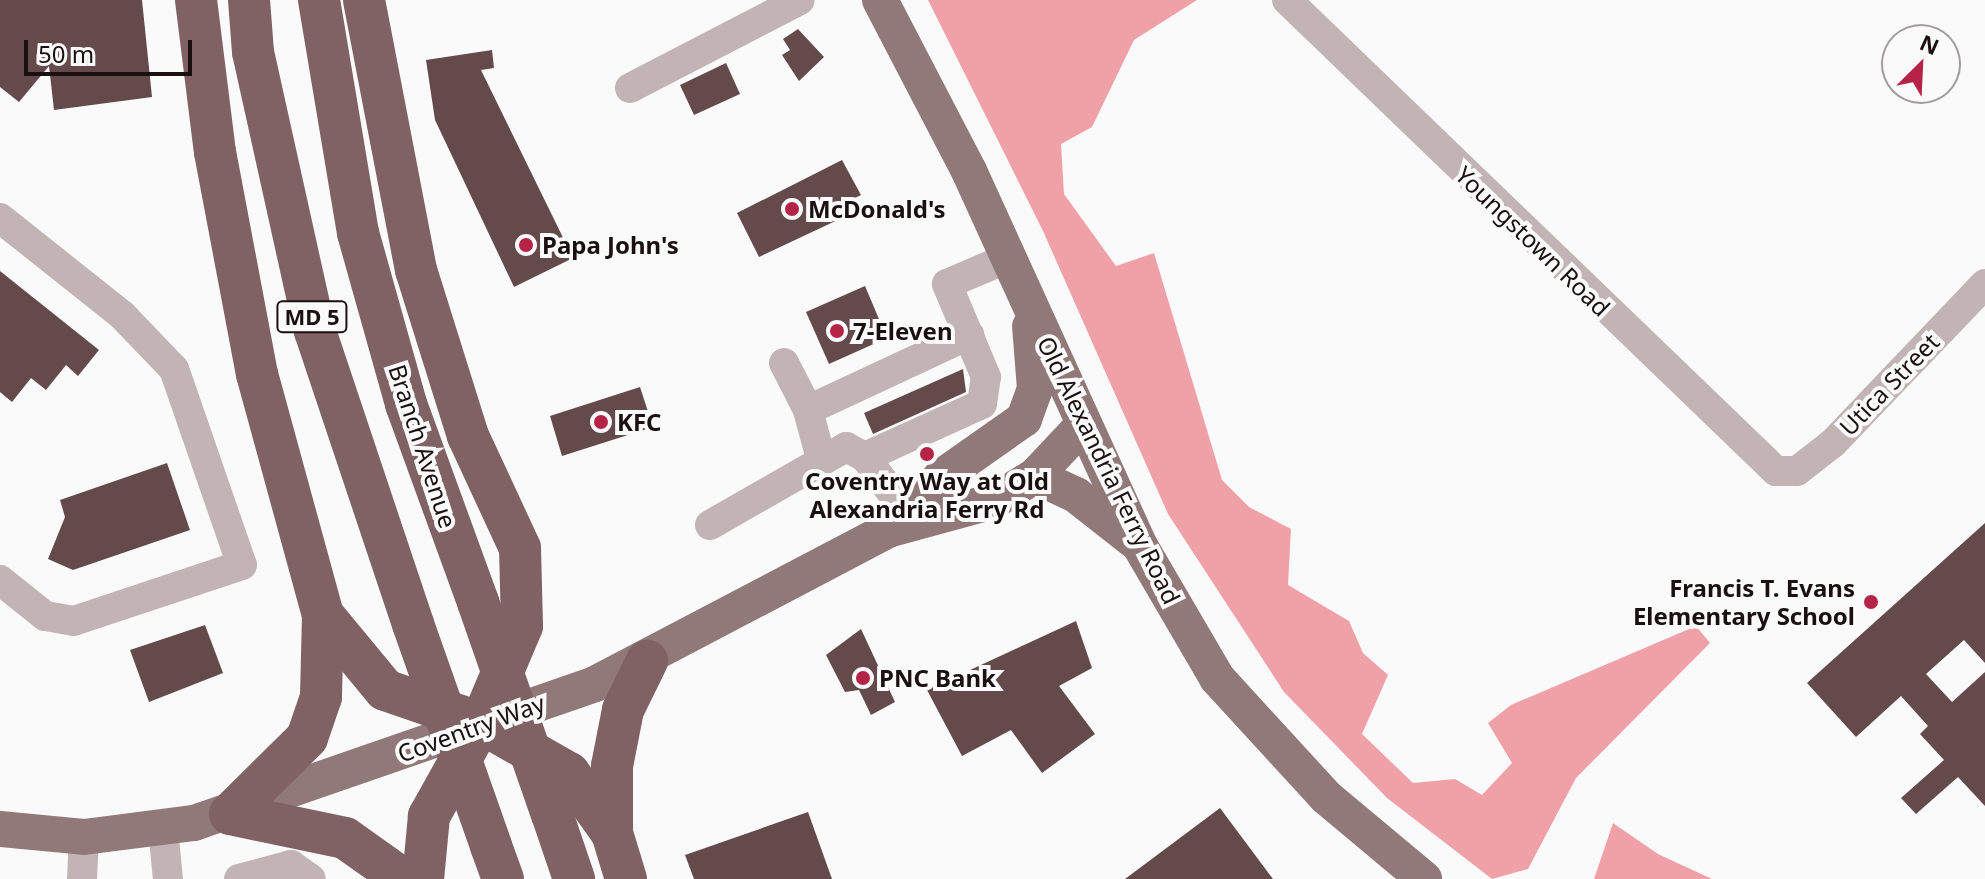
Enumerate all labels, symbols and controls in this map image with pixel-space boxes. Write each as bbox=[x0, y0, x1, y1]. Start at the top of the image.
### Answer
scale bar bbox=[28, 24, 196, 74]
north arrow bbox=[1881, 24, 1961, 104]
text: N bbox=[1916, 27, 1944, 61]
text: 50 m bbox=[38, 37, 94, 70]
street label: Youngstown Road bbox=[1450, 160, 1616, 322]
place label: McDonald's bbox=[808, 195, 946, 223]
marker: McDonald's bbox=[783, 200, 801, 218]
place label: Papa John's bbox=[542, 231, 679, 259]
marker: Papa John's bbox=[517, 236, 535, 254]
road number: MD 5 bbox=[276, 299, 348, 335]
place label: 7-Eleven bbox=[853, 317, 952, 345]
marker: 7-Eleven bbox=[828, 322, 846, 340]
street label: Utica Street bbox=[1833, 327, 1945, 441]
street label: Old Alexandria Ferry Road bbox=[1032, 332, 1186, 608]
street label: Branch Avenue bbox=[383, 361, 463, 531]
place label: KFC bbox=[617, 408, 662, 436]
marker: KFC bbox=[592, 413, 610, 431]
marker: Coventry Way at Old Alexandria Ferry Rd bbox=[918, 445, 936, 463]
place label: Coventry Way at Old Alexandria Ferry Rd bbox=[805, 467, 1049, 523]
place label: Francis T. Evans Elementary School bbox=[1633, 574, 1855, 630]
marker: Francis T. Evans Elementary School bbox=[1862, 593, 1880, 611]
place label: PNC Bank bbox=[879, 664, 996, 692]
marker: PNC Bank bbox=[854, 669, 872, 687]
street label: Coventry Way bbox=[394, 688, 548, 768]

